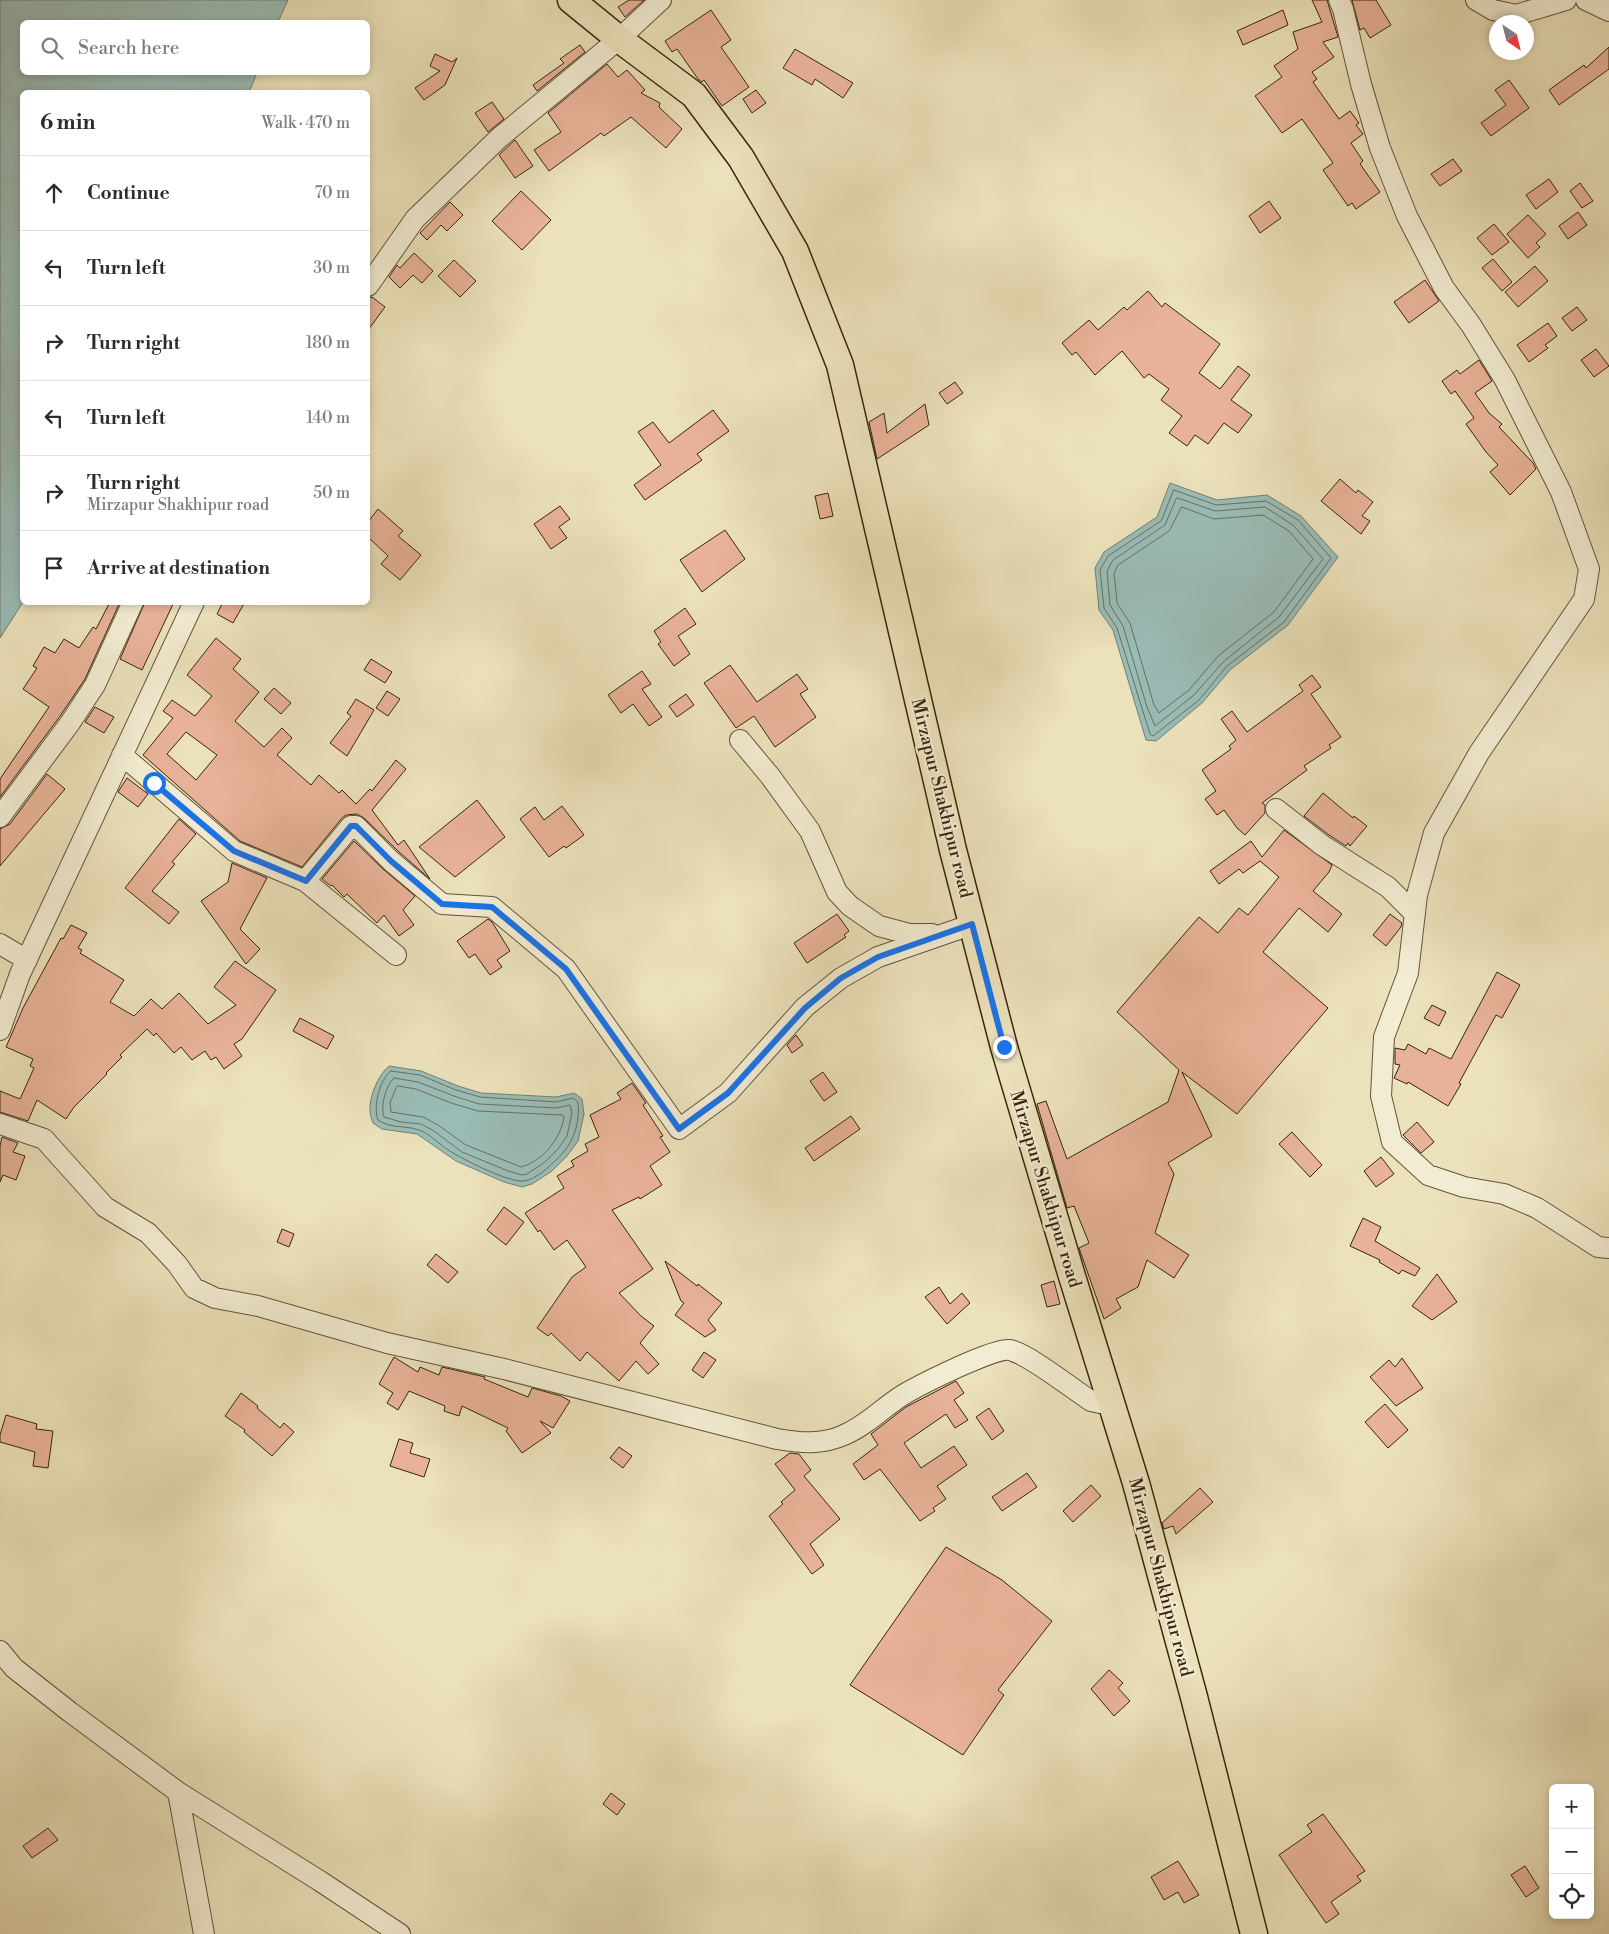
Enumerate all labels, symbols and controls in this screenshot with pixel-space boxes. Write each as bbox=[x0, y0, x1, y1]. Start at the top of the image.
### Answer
north arrow bbox=[1489, 15, 1534, 60]
search box bbox=[20, 20, 370, 75]
icon: search bbox=[38, 34, 66, 62]
text: Search here bbox=[78, 36, 179, 60]
text: 6 min bbox=[40, 110, 95, 136]
text: Walk · 470 m bbox=[262, 113, 350, 133]
icon: ahead bbox=[40, 179, 68, 207]
text: Continue bbox=[87, 181, 170, 205]
text: 70 m bbox=[314, 183, 350, 203]
icon: left bbox=[40, 254, 68, 282]
text: Turn left bbox=[87, 256, 166, 280]
text: 30 m bbox=[313, 258, 350, 278]
icon: right bbox=[40, 329, 68, 357]
text: Turn right bbox=[87, 331, 180, 355]
text: 180 m bbox=[306, 333, 350, 353]
icon: left bbox=[40, 404, 68, 432]
text: Turn left bbox=[87, 406, 166, 430]
text: 140 m bbox=[306, 408, 350, 428]
text: Turn right bbox=[87, 471, 180, 495]
icon: right bbox=[40, 479, 68, 507]
text: 50 m bbox=[313, 483, 350, 503]
text: Mirzapur Shakhipur road bbox=[87, 495, 269, 515]
icon: arrive bbox=[40, 554, 68, 582]
text: Arrive at destination bbox=[87, 556, 270, 580]
street label: Mirzapur Shakhipur road bbox=[906, 696, 978, 901]
route start bbox=[143, 772, 166, 795]
route end bbox=[993, 1036, 1016, 1059]
street label: Mirzapur Shakhipur road bbox=[1005, 1088, 1087, 1291]
street label: Mirzapur Shakhipur road bbox=[1123, 1475, 1198, 1680]
map controls bbox=[1549, 1784, 1594, 1919]
button: + bbox=[1549, 1784, 1594, 1829]
button: − bbox=[1549, 1829, 1594, 1874]
button: locate bbox=[1549, 1874, 1594, 1919]

